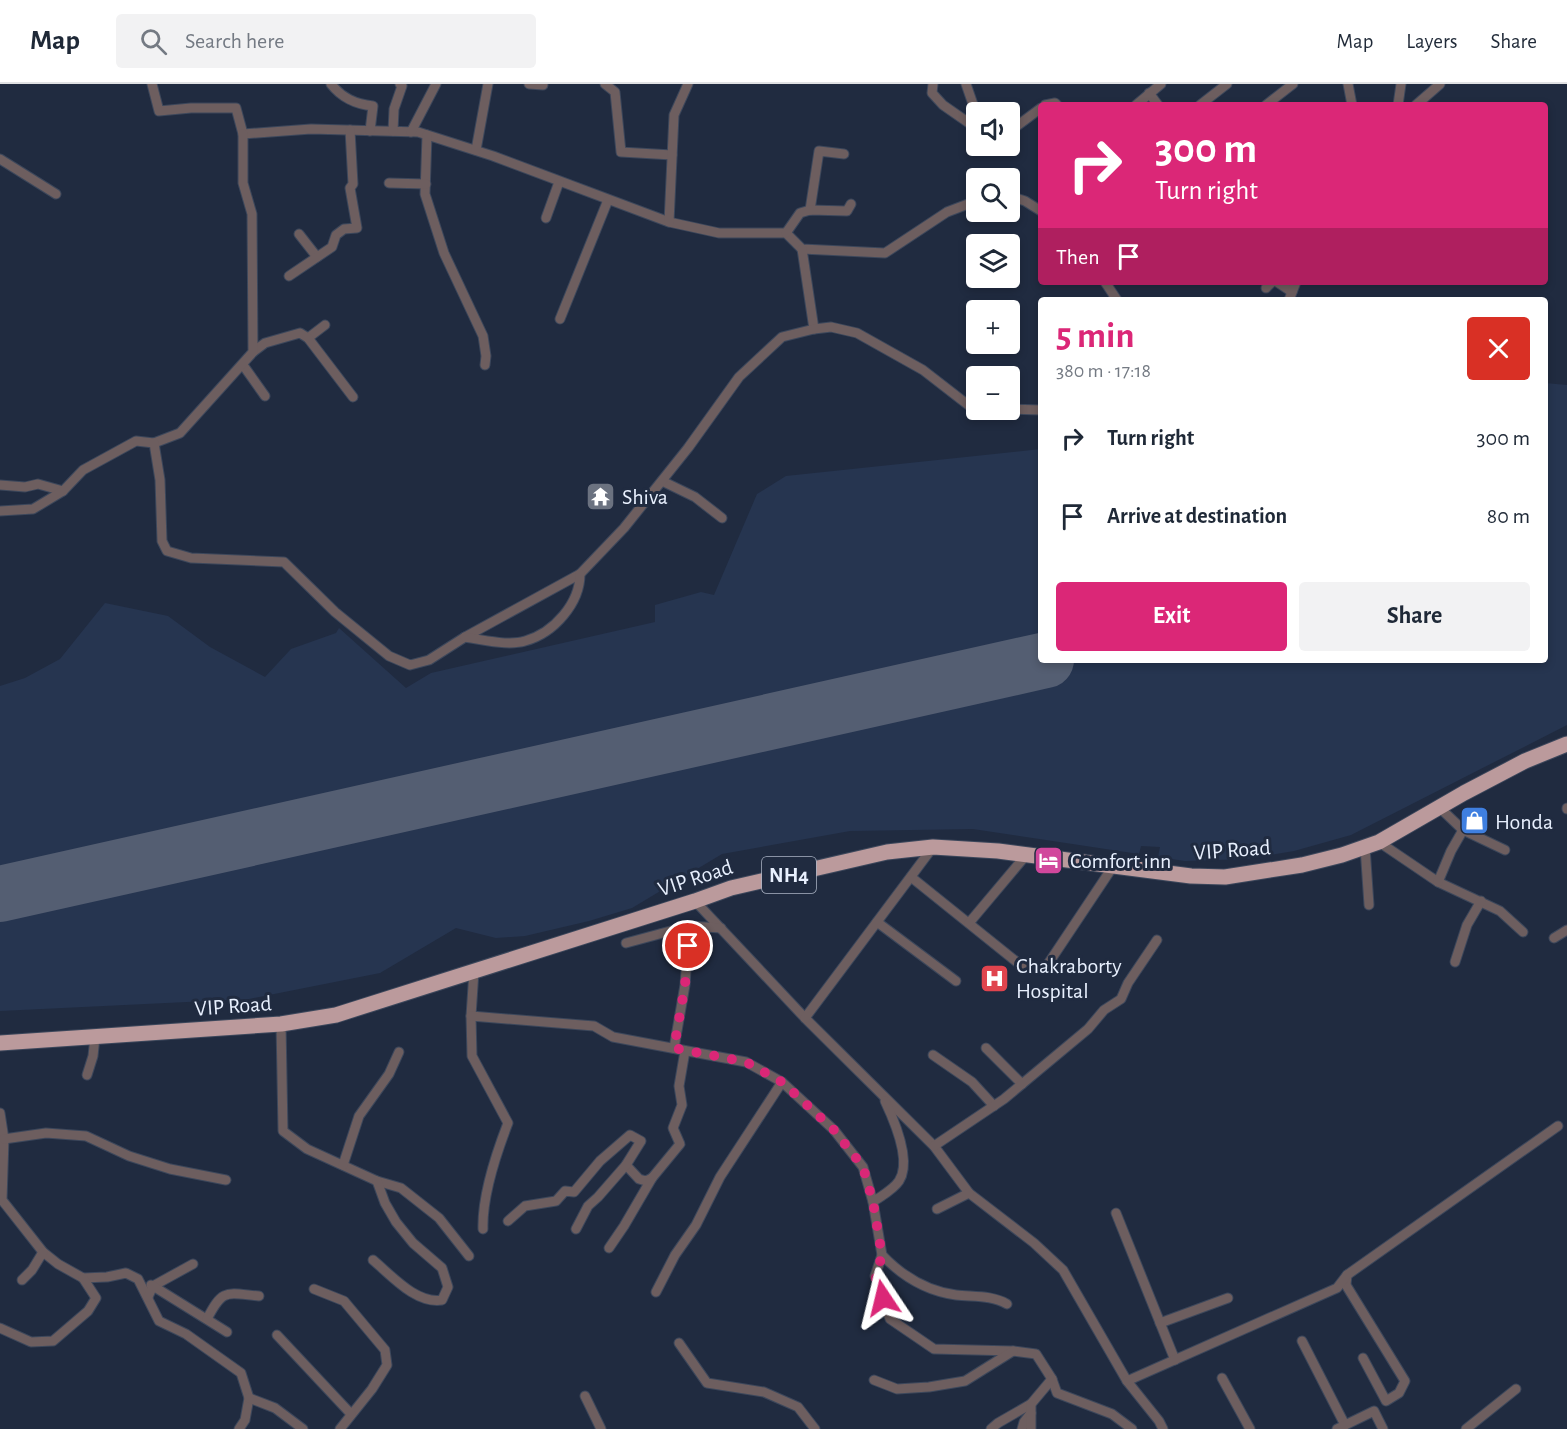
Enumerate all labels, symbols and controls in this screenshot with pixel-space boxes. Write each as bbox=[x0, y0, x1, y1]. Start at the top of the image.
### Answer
search box bbox=[116, 14, 536, 68]
icon: search bbox=[137, 25, 170, 58]
text: Map bbox=[30, 27, 80, 55]
text: Search here bbox=[185, 30, 284, 52]
text: Map bbox=[1337, 31, 1373, 52]
text: Layers bbox=[1406, 31, 1457, 52]
text: Share bbox=[1490, 31, 1537, 52]
map controls bbox=[966, 102, 1020, 420]
button: sound bbox=[966, 102, 1020, 156]
icon: right bbox=[1056, 126, 1134, 204]
text: 300 m bbox=[1155, 128, 1257, 170]
button: search bbox=[966, 168, 1020, 222]
text: Turn right bbox=[1155, 177, 1258, 204]
button: layers bbox=[966, 234, 1020, 288]
icon: arrive bbox=[1112, 240, 1145, 273]
text: Then bbox=[1056, 246, 1100, 268]
button: + bbox=[966, 300, 1020, 354]
button: close bbox=[1467, 317, 1530, 380]
text: 5 min bbox=[1056, 318, 1134, 354]
text: 380 m · 17:18 bbox=[1056, 361, 1151, 381]
button: − bbox=[966, 366, 1020, 420]
icon: right bbox=[1056, 422, 1089, 455]
text: Turn right bbox=[1107, 427, 1194, 449]
text: 300 m bbox=[1476, 427, 1530, 449]
temple icon: Shiva bbox=[585, 480, 617, 512]
place label: Shiva bbox=[622, 486, 668, 508]
icon: arrive bbox=[1056, 500, 1089, 533]
text: Arrive at destination bbox=[1107, 505, 1287, 527]
text: 80 m bbox=[1487, 505, 1530, 527]
button: Exit bbox=[1056, 582, 1287, 651]
button: Share bbox=[1299, 582, 1530, 651]
shop icon: Honda bbox=[1458, 805, 1490, 837]
place label: Honda bbox=[1495, 811, 1553, 833]
street label: VIP Road bbox=[1193, 836, 1271, 864]
hotel icon: Comfort inn bbox=[1033, 844, 1065, 876]
place label: Comfort inn bbox=[1070, 850, 1171, 872]
street label: VIP Road bbox=[655, 856, 735, 900]
road number: NH4 bbox=[762, 857, 816, 893]
pin bbox=[662, 920, 713, 971]
icon: arrive bbox=[671, 929, 704, 962]
place label: Chakraborty Hospital bbox=[1016, 955, 1122, 1002]
hospital icon: Chakraborty Hospital bbox=[979, 962, 1011, 994]
street label: VIP Road bbox=[194, 992, 272, 1020]
position arrow bbox=[851, 1266, 915, 1330]

